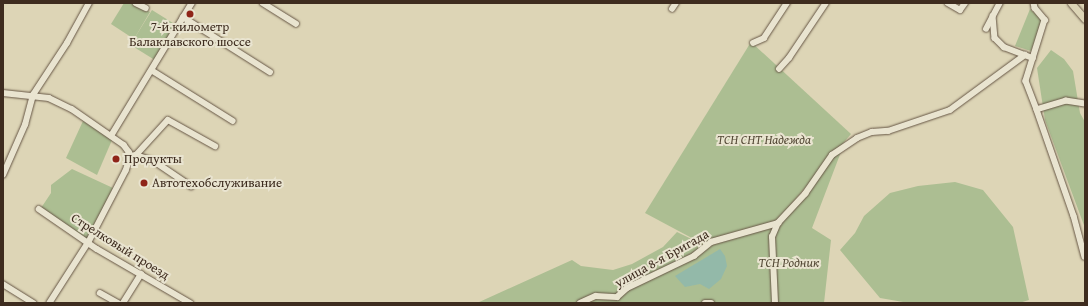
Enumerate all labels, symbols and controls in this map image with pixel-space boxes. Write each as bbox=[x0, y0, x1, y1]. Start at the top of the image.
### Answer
marker: 7-й километр Балаклавского шоссе bbox=[185, 9, 195, 19]
place label: 7-й километр Балаклавского шоссе bbox=[129, 20, 251, 51]
park label: ТСН СНТ Надежда bbox=[717, 132, 811, 148]
place label: Продукты bbox=[124, 151, 182, 167]
marker: Продукты bbox=[111, 154, 121, 164]
place label: Автотехобслуживание bbox=[152, 175, 282, 191]
marker: Автотехобслуживание bbox=[139, 178, 149, 188]
street label: Стрелковый проезд bbox=[68, 210, 172, 284]
street label: улица 8-я Бригада bbox=[612, 227, 712, 291]
park label: ТСН Родник bbox=[759, 255, 819, 271]

